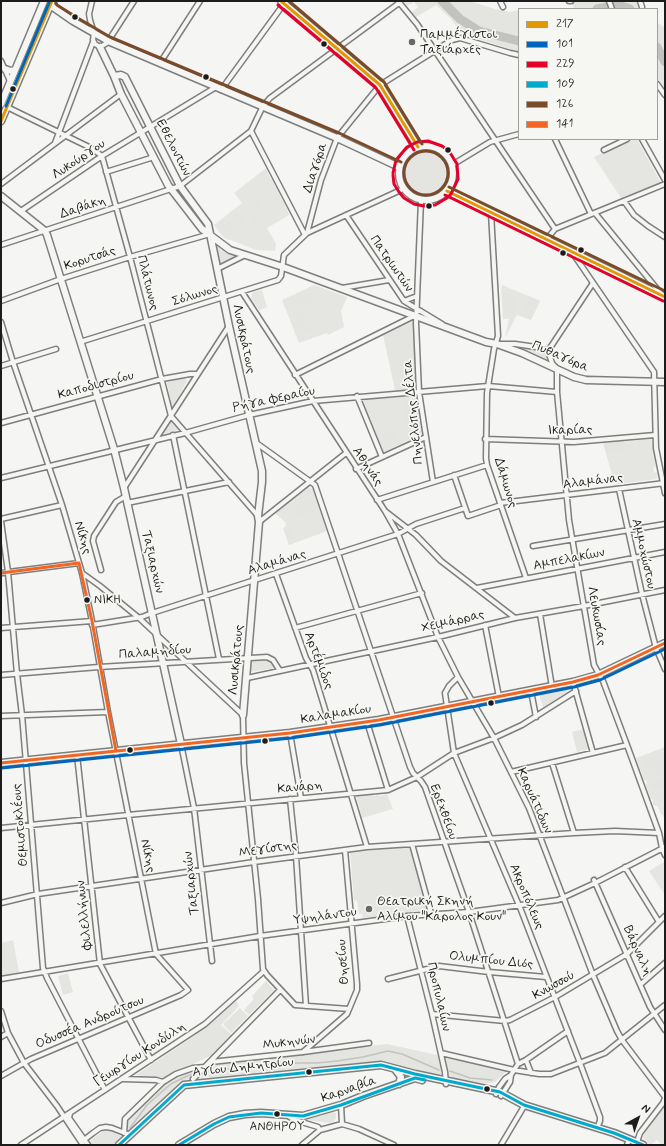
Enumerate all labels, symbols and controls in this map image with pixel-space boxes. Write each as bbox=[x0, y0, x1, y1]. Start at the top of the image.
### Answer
legend bbox=[518, 8, 658, 140]
unlabelled marker bbox=[70, 12, 80, 22]
text: 217 bbox=[556, 16, 574, 32]
place label: Παμμέγιστοι Ταξιάρχες bbox=[420, 27, 497, 58]
text: 101 bbox=[556, 36, 573, 52]
marker: Παμμέγιστοι Ταξιάρχες bbox=[407, 37, 417, 47]
unlabelled marker bbox=[319, 39, 329, 49]
text: 229 bbox=[556, 56, 575, 72]
unlabelled marker bbox=[201, 72, 211, 82]
text: 109 bbox=[556, 76, 575, 92]
unlabelled marker bbox=[8, 84, 18, 94]
text: 126 bbox=[556, 96, 573, 112]
text: 141 bbox=[556, 116, 573, 132]
street label: Εθελοντών bbox=[152, 117, 194, 179]
street label: Λυκούργου bbox=[49, 136, 109, 184]
street label: Διαγόρα bbox=[301, 141, 331, 195]
unlabelled marker bbox=[443, 145, 453, 155]
street label: Δαβάκη bbox=[58, 193, 108, 223]
unlabelled marker bbox=[424, 201, 434, 211]
street label: Πατριωτών bbox=[366, 233, 416, 295]
street label: Κορυτσάς bbox=[62, 243, 118, 275]
unlabelled marker bbox=[576, 245, 586, 255]
unlabelled marker bbox=[558, 248, 568, 258]
street label: Πλάτωνος bbox=[133, 254, 161, 312]
street label: Σόλωνος bbox=[170, 282, 220, 310]
street label: Λυσικράτους bbox=[228, 303, 258, 375]
street label: Πυθαγόρα bbox=[529, 338, 591, 376]
street label: Πηνελόπης Δέλτα bbox=[401, 359, 427, 465]
street label: Καποδιστρίου bbox=[56, 368, 136, 404]
street label: Ρήγα Φεραίου bbox=[231, 384, 317, 416]
street label: Ικαρίας bbox=[548, 423, 592, 439]
street label: Αθηνάς bbox=[348, 444, 386, 490]
street label: Δάμωνος bbox=[490, 456, 520, 510]
street label: Αλαμάνας bbox=[562, 471, 624, 493]
street label: Αμμοχώστου bbox=[627, 517, 659, 591]
street label: Νίκης bbox=[70, 520, 94, 556]
street label: Ταξιαρχών bbox=[137, 529, 167, 595]
street label: Αμπελακίων bbox=[532, 545, 606, 575]
street label: Αλαμάνας bbox=[246, 547, 308, 579]
street label: Λευκωσίας bbox=[583, 585, 609, 647]
place label: ΝΙΚΗ bbox=[94, 593, 121, 607]
marker: ΝΙΚΗ bbox=[82, 595, 92, 605]
street label: Χειμάρρας bbox=[420, 607, 486, 637]
street label: Λυσικράτους bbox=[226, 624, 248, 696]
street label: Αρτέμιδος bbox=[300, 630, 336, 692]
street label: Παλαμηδίου bbox=[118, 643, 192, 663]
unlabelled marker bbox=[486, 698, 496, 708]
street label: Καλαμακίου bbox=[300, 702, 372, 728]
unlabelled marker bbox=[260, 736, 270, 746]
unlabelled marker bbox=[125, 745, 135, 755]
street label: Καρυάτιδων bbox=[513, 766, 555, 836]
street label: Κανάρη bbox=[277, 778, 323, 798]
street label: Ερεχθείου bbox=[426, 782, 460, 842]
street label: Θεμιστοκλέους bbox=[10, 783, 32, 867]
street label: Νίκης bbox=[136, 838, 158, 874]
street label: Μεγίστης bbox=[238, 838, 298, 862]
street label: Ταξιαρχών bbox=[181, 850, 203, 916]
street label: Ακροπόλεως bbox=[505, 862, 547, 932]
street label: Φιλελλήνων bbox=[74, 879, 96, 951]
place label: Θεατρική Σκηνή Αλίμου "Κάρολος Κουν" bbox=[377, 894, 506, 925]
marker: Θεατρική Σκηνή Αλίμου "Κάρολος Κουν" bbox=[364, 904, 374, 914]
street label: Υψηλάντου bbox=[292, 905, 358, 929]
street label: Βάρναλη bbox=[619, 923, 655, 979]
street label: Θησείου bbox=[335, 939, 353, 985]
street label: Ολυμπίου Διός bbox=[448, 949, 534, 973]
street label: Προπυλαίων bbox=[422, 961, 454, 1033]
street label: Κνωσσού bbox=[530, 968, 578, 1004]
street label: Οδυσσέα Ανδρούτσου bbox=[33, 993, 147, 1053]
street label: Γεωργίου Κονδύλη bbox=[91, 1019, 189, 1091]
street label: Μυκηνών bbox=[262, 1032, 316, 1054]
street label: Αγίου Δημητρίου bbox=[192, 1055, 294, 1081]
unlabelled marker bbox=[304, 1067, 314, 1077]
street label: Καρναβία bbox=[319, 1073, 379, 1107]
unlabelled marker bbox=[482, 1084, 492, 1094]
north arrow bbox=[618, 1098, 658, 1138]
text: N bbox=[638, 1101, 653, 1117]
marker: ΑΝΘΗΡΟΥ bbox=[272, 1109, 282, 1119]
place label: ΑΝΘΗΡΟΥ bbox=[250, 1120, 304, 1134]

